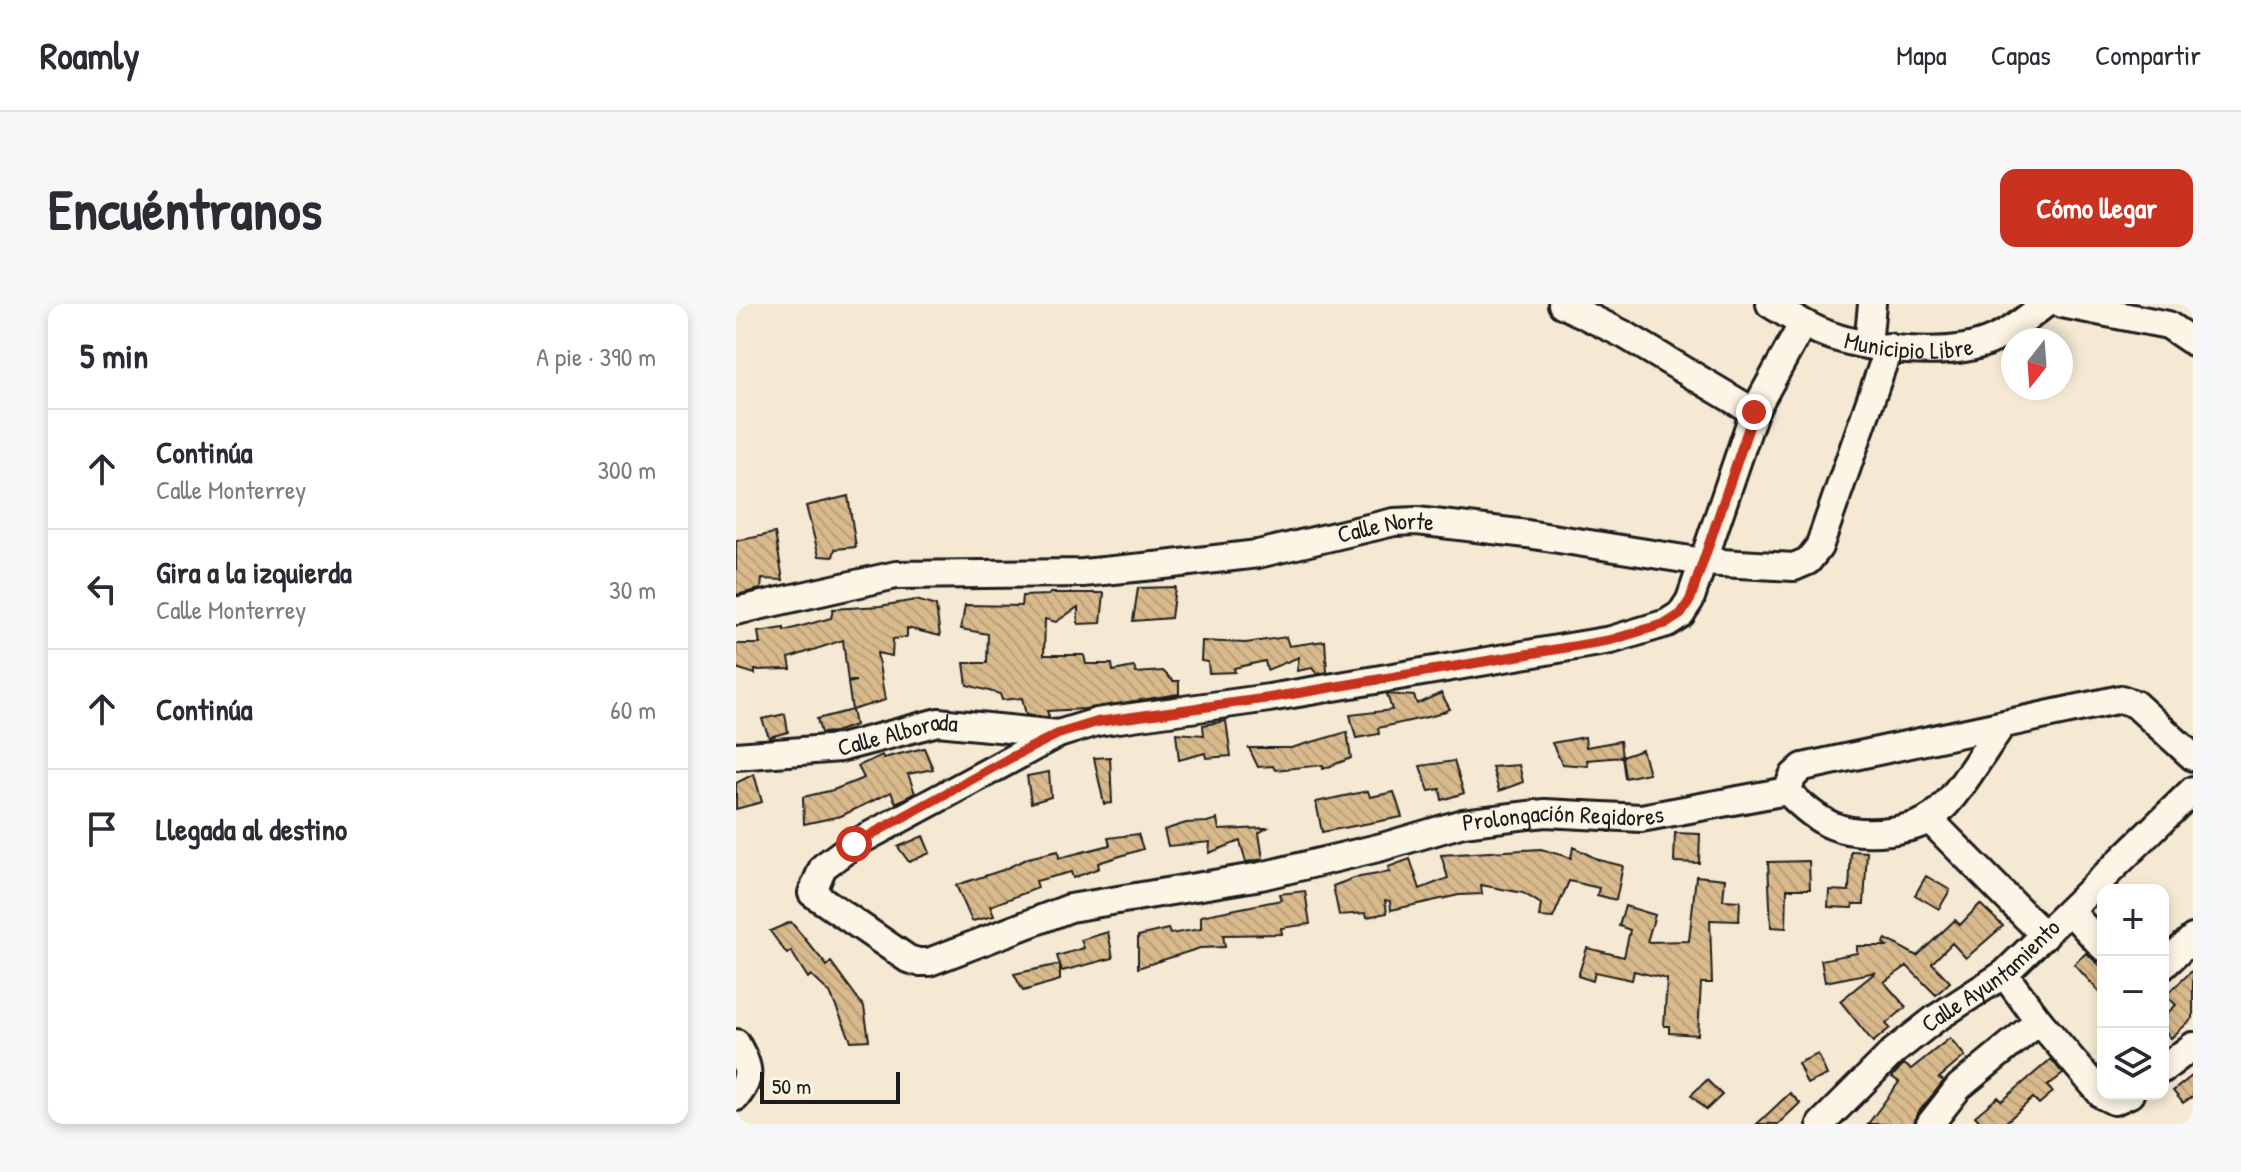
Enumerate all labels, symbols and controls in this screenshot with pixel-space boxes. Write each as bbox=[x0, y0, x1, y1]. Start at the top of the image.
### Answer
text: Roamly bbox=[40, 29, 139, 81]
text: Mapa bbox=[1896, 36, 1947, 74]
text: Capas bbox=[1991, 36, 2051, 74]
text: Compartir bbox=[2095, 36, 2201, 74]
button: Cómo llegar bbox=[2000, 169, 2193, 247]
text: Encuéntranos bbox=[48, 171, 322, 246]
street label: Municipio Libre bbox=[1841, 323, 1976, 366]
north arrow bbox=[2001, 328, 2073, 400]
text: 5 min bbox=[80, 333, 148, 379]
text: A pie · 390 m bbox=[536, 339, 656, 374]
route end bbox=[1736, 394, 1772, 430]
text: Continúa bbox=[156, 432, 252, 472]
icon: ahead bbox=[80, 447, 124, 491]
text: 300 m bbox=[597, 452, 656, 487]
text: Calle Monterrey bbox=[156, 472, 306, 507]
street label: Calle Norte bbox=[1334, 504, 1436, 550]
text: Gira a la izquierda bbox=[156, 552, 352, 592]
icon: left bbox=[80, 567, 124, 611]
text: 30 m bbox=[609, 572, 656, 607]
text: Calle Monterrey bbox=[156, 592, 306, 627]
icon: ahead bbox=[80, 687, 124, 731]
text: Continúa bbox=[156, 689, 252, 729]
text: 60 m bbox=[610, 692, 656, 727]
street label: Calle Alborada bbox=[834, 705, 959, 763]
street label: Prolongación Regidores bbox=[1461, 796, 1666, 838]
icon: arrive bbox=[80, 807, 124, 851]
text: Llegada al destino bbox=[156, 809, 347, 849]
route start bbox=[836, 826, 872, 862]
map controls bbox=[2097, 884, 2169, 1100]
button: + bbox=[2097, 884, 2169, 956]
street label: Calle Ayuntamiento bbox=[1914, 911, 2067, 1039]
button: − bbox=[2097, 956, 2169, 1028]
button: layers bbox=[2097, 1028, 2169, 1100]
scale bar bbox=[760, 1068, 900, 1104]
text: 50 m bbox=[772, 1071, 811, 1101]

